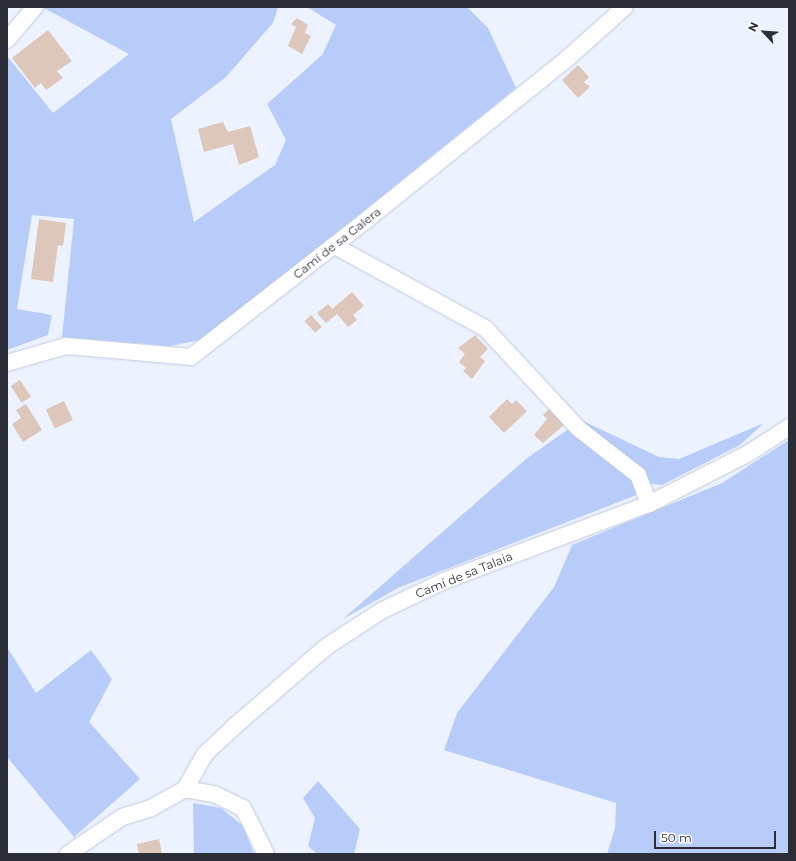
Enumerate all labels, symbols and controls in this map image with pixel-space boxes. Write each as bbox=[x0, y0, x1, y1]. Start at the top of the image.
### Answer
north arrow bbox=[744, 12, 784, 52]
text: N bbox=[745, 20, 761, 34]
street label: Camí de sa Galera bbox=[290, 204, 384, 282]
street label: Camí de sa Talaia bbox=[413, 549, 515, 601]
scale bar bbox=[656, 823, 778, 849]
text: 50 m bbox=[661, 830, 692, 845]

